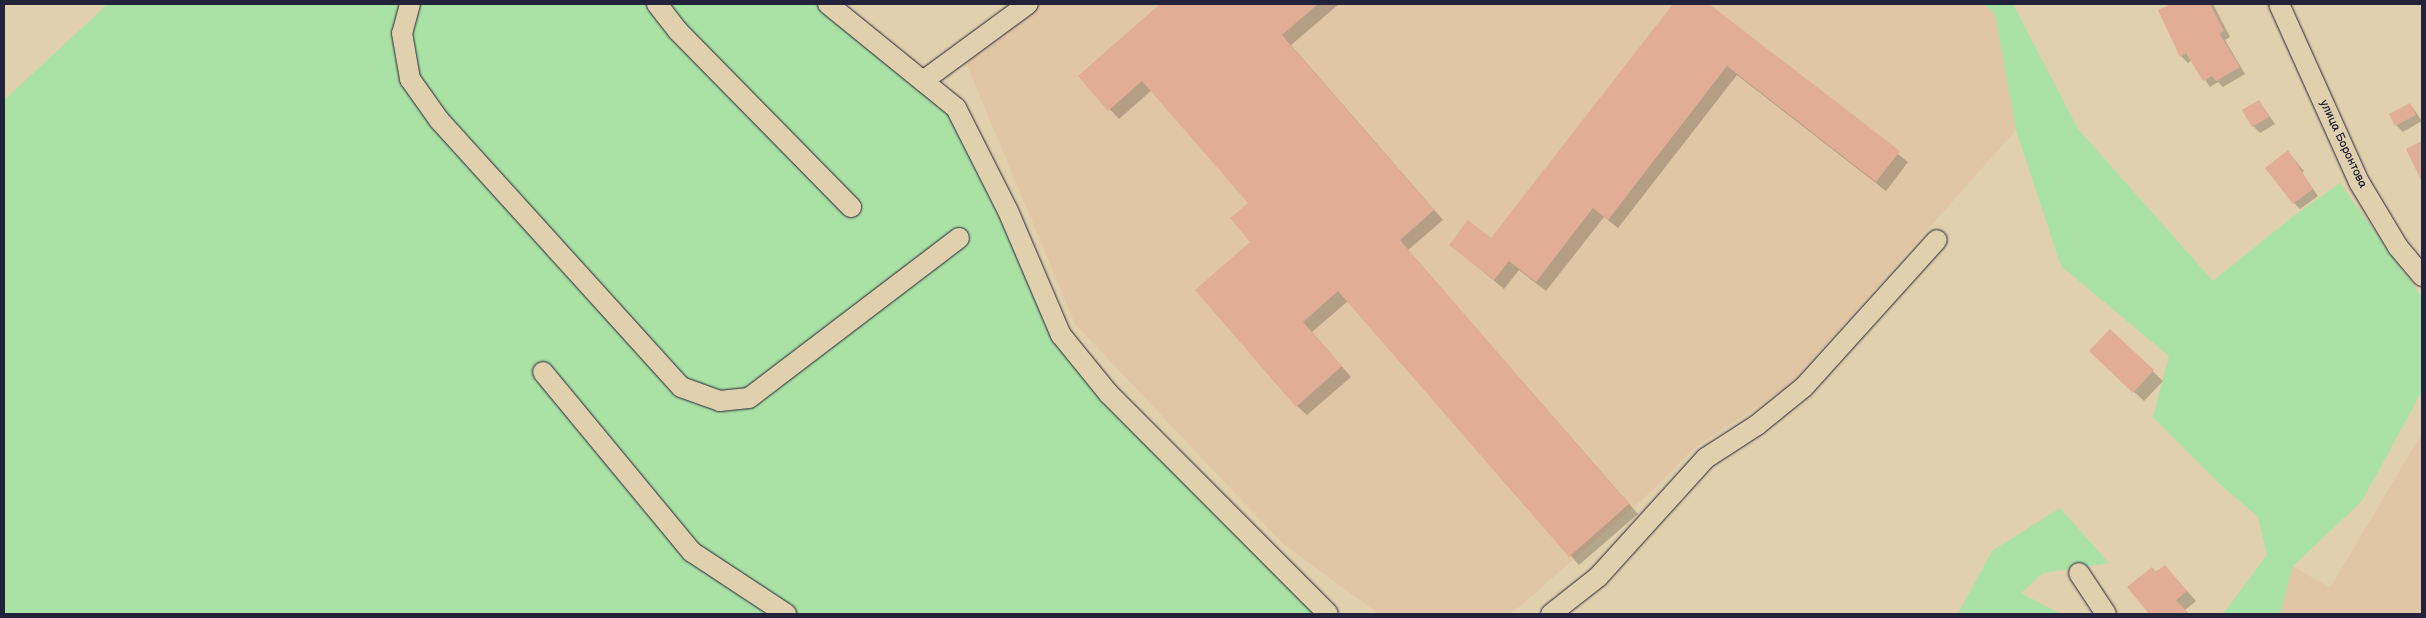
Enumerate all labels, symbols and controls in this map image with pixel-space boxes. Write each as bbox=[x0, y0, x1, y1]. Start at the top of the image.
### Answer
street label: улица Боронтова bbox=[2316, 98, 2370, 190]

